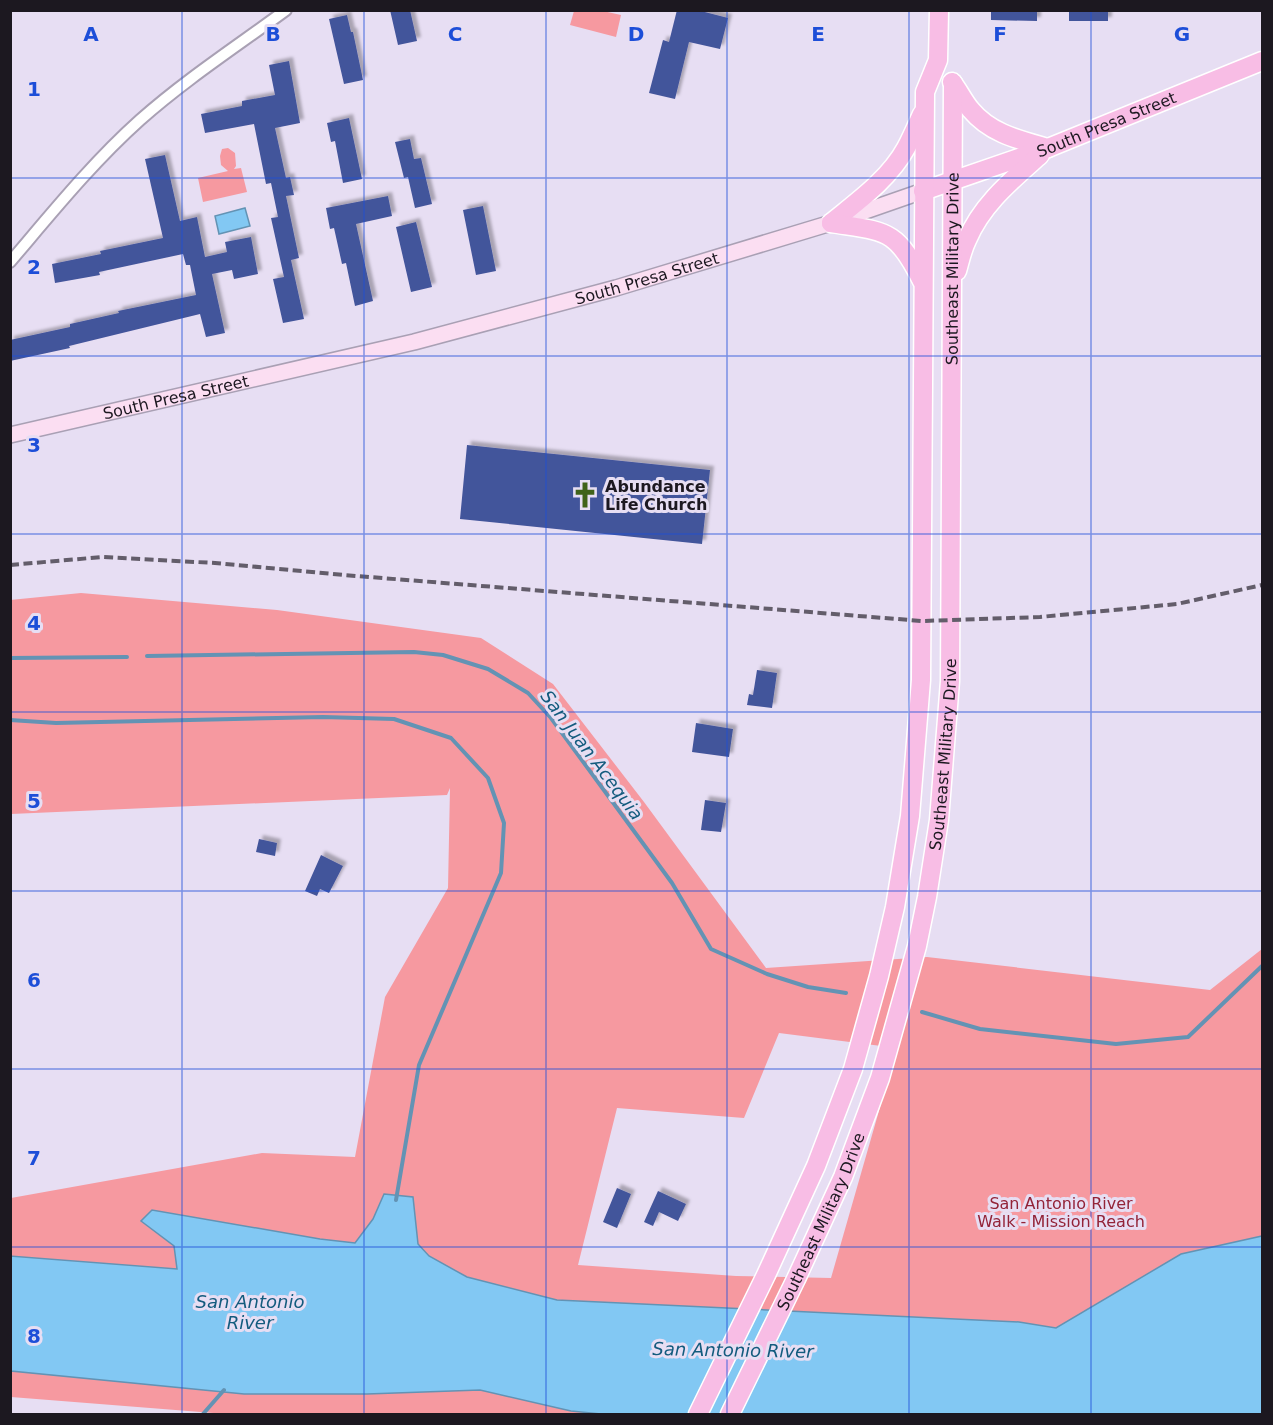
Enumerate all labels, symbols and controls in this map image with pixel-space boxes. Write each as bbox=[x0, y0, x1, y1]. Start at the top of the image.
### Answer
text: A bbox=[83, 22, 99, 46]
text: B bbox=[265, 22, 281, 46]
text: C bbox=[448, 22, 462, 46]
text: D bbox=[628, 22, 644, 46]
text: E bbox=[811, 22, 825, 46]
text: F bbox=[993, 22, 1007, 46]
text: G bbox=[1174, 22, 1190, 46]
text: 1 bbox=[27, 77, 41, 101]
street label: South Presa Street bbox=[1034, 87, 1179, 161]
street label: Southeast Military Drive bbox=[942, 172, 962, 365]
street label: South Presa Street bbox=[573, 248, 721, 308]
text: 2 bbox=[27, 255, 41, 279]
street label: South Presa Street bbox=[101, 371, 250, 423]
text: 3 bbox=[27, 433, 41, 457]
place label: Abundance Life Church bbox=[605, 477, 707, 514]
church icon: Abundance Life Church bbox=[570, 480, 600, 510]
text: 4 bbox=[27, 611, 41, 635]
street label: Southeast Military Drive bbox=[925, 658, 960, 852]
water label: San Juan Acequia bbox=[536, 686, 648, 824]
text: 5 bbox=[27, 789, 41, 813]
text: 6 bbox=[27, 968, 41, 992]
street label: Southeast Military Drive bbox=[773, 1130, 868, 1313]
text: 7 bbox=[27, 1146, 41, 1170]
park label: San Antonio River Walk - Mission Reach bbox=[977, 1194, 1145, 1231]
water label: San Antonio River bbox=[196, 1291, 304, 1333]
text: 8 bbox=[27, 1324, 41, 1348]
water label: San Antonio River bbox=[652, 1338, 815, 1362]

